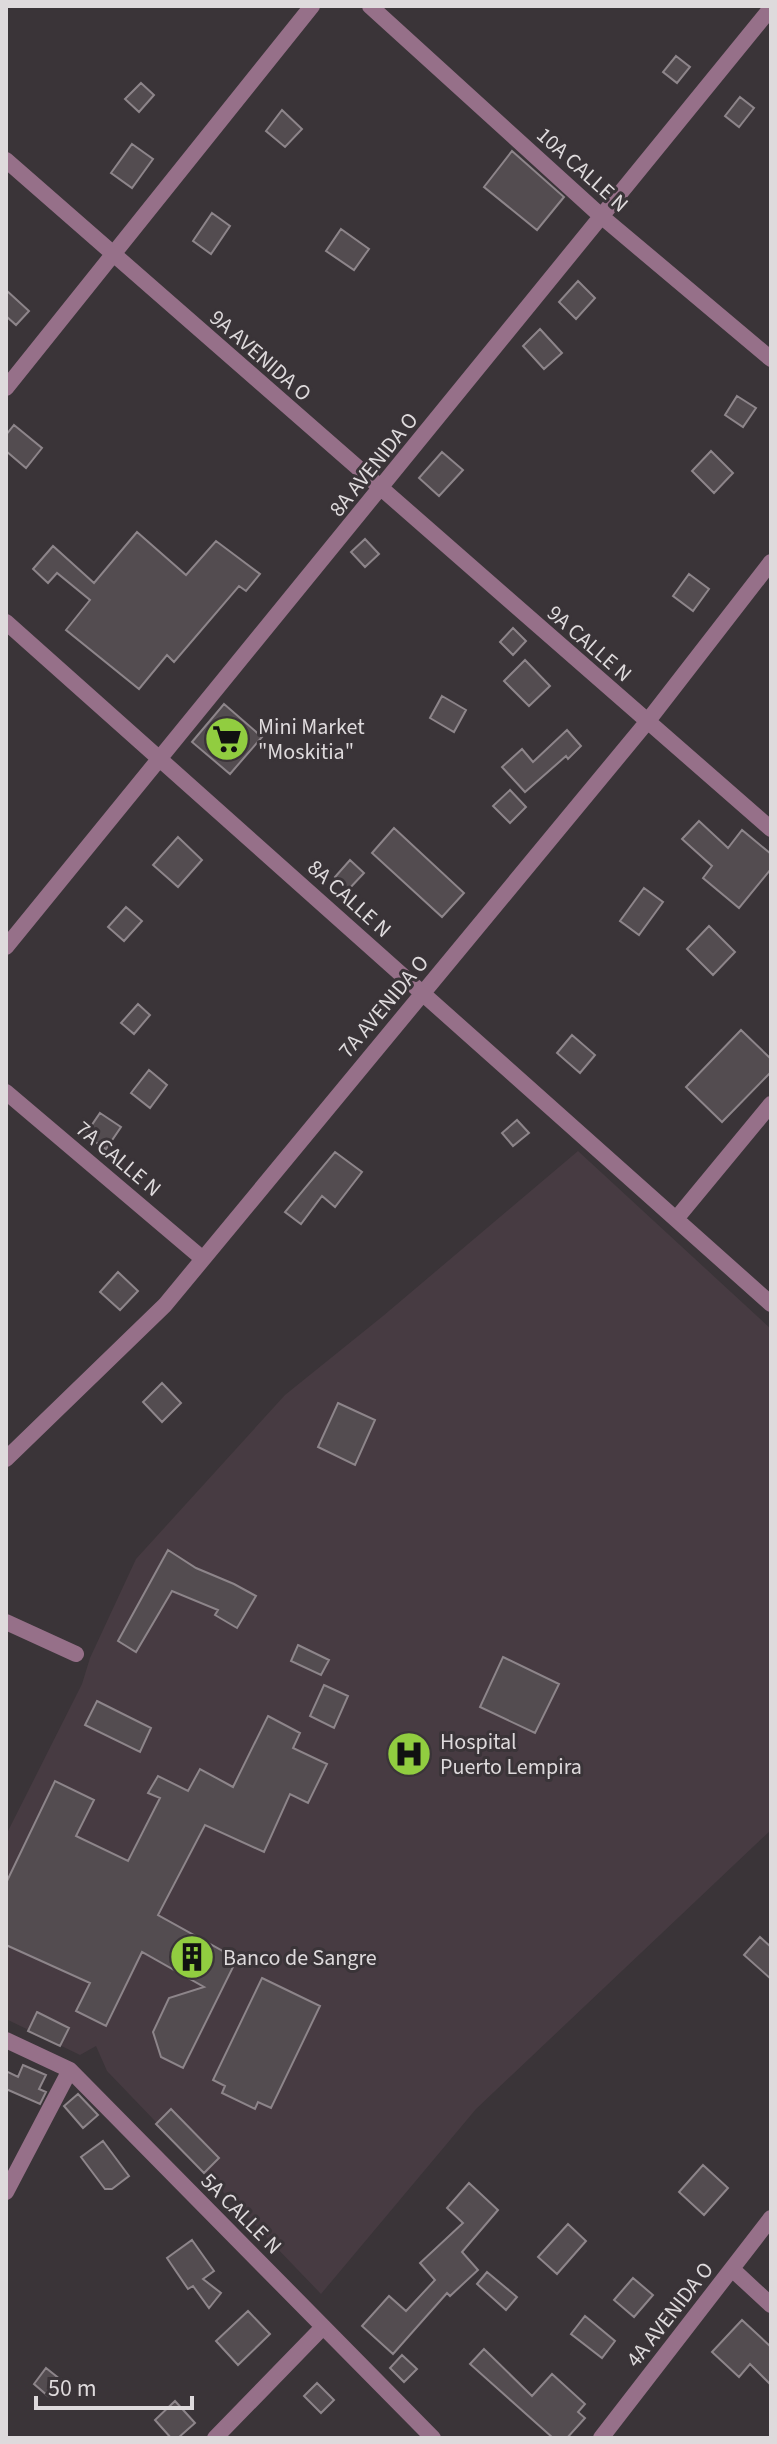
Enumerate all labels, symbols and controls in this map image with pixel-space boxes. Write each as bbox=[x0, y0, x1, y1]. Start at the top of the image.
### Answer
street label: 10A CALLE N bbox=[529, 120, 636, 220]
street label: 9A AVENIDA O bbox=[202, 302, 318, 409]
street label: 8A AVENIDA O bbox=[322, 406, 426, 524]
street label: 9A CALLE N bbox=[540, 598, 639, 690]
place label: Mini Market "Moskitia" bbox=[258, 711, 365, 768]
supermarket icon: Mini Market "Moskitia" bbox=[203, 715, 251, 763]
street label: 8A CALLE N bbox=[300, 852, 398, 945]
street label: 7A AVENIDA O bbox=[331, 948, 437, 1065]
street label: 7A CALLE N bbox=[68, 1113, 168, 1204]
place label: Hospital Puerto Lempira bbox=[440, 1726, 582, 1783]
hospital icon: Hospital Puerto Lempira bbox=[385, 1730, 433, 1778]
building icon: Banco de Sangre bbox=[168, 1933, 216, 1981]
place label: Banco de Sangre bbox=[223, 1942, 377, 1974]
street label: 5A CALLE N bbox=[193, 2166, 289, 2262]
street label: 4A AVENIDA O bbox=[618, 2255, 721, 2374]
scale bar bbox=[36, 2360, 192, 2410]
text: 50 m bbox=[48, 2371, 97, 2406]

